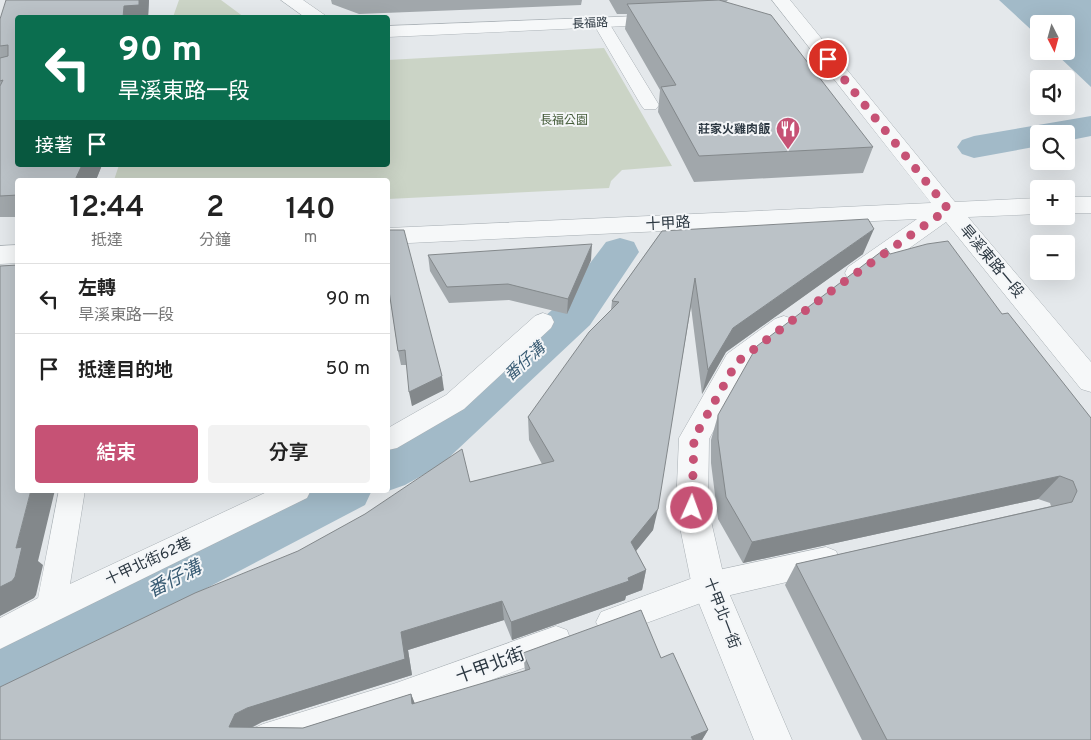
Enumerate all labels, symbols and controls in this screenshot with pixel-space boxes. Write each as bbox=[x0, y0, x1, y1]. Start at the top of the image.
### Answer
street label: 長福路 bbox=[572, 15, 608, 33]
north arrow bbox=[1030, 15, 1075, 60]
map controls bbox=[1030, 15, 1075, 280]
text: 90 m bbox=[118, 29, 202, 73]
icon: left bbox=[35, 35, 100, 100]
pin bbox=[807, 38, 849, 80]
icon: arrive bbox=[814, 45, 842, 73]
button: sound bbox=[1030, 70, 1075, 115]
text: 旱溪東路一段 bbox=[118, 79, 250, 106]
park label: 長福公園 bbox=[540, 113, 588, 129]
restaurant icon: 莊家火雞肉飯 bbox=[775, 116, 801, 150]
place label: 莊家火雞肉飯 bbox=[698, 122, 771, 138]
button: search bbox=[1030, 125, 1075, 170]
icon: arrive bbox=[83, 130, 111, 158]
text: 接著 bbox=[35, 135, 73, 159]
button: + bbox=[1030, 180, 1075, 225]
text: 12:44 bbox=[69, 190, 145, 227]
text: 2 bbox=[206, 190, 224, 227]
text: 140 bbox=[285, 192, 336, 229]
street label: 十甲路 bbox=[645, 214, 691, 235]
street label: 旱溪東路一段 bbox=[955, 221, 1027, 303]
text: m bbox=[304, 228, 317, 248]
text: 抵達 bbox=[91, 231, 123, 251]
text: 分鐘 bbox=[199, 231, 231, 251]
button: − bbox=[1030, 235, 1075, 280]
text: 左轉 bbox=[78, 277, 116, 301]
icon: left bbox=[35, 285, 63, 313]
text: 90 m bbox=[326, 287, 370, 311]
text: 旱溪東路一段 bbox=[78, 306, 174, 326]
water label: 番仔溝 bbox=[501, 338, 551, 386]
icon: arrive bbox=[35, 355, 63, 383]
text: 50 m bbox=[325, 357, 370, 381]
text: 抵達目的地 bbox=[78, 359, 173, 383]
button: 結束 bbox=[35, 425, 198, 483]
button: 分享 bbox=[208, 425, 370, 483]
position arrow bbox=[665, 481, 717, 533]
street label: 十甲北街62巷 bbox=[102, 533, 195, 591]
water label: 番仔溝 bbox=[144, 555, 208, 603]
street label: 十甲北一街 bbox=[698, 575, 744, 652]
street label: 十甲北街 bbox=[453, 643, 528, 690]

